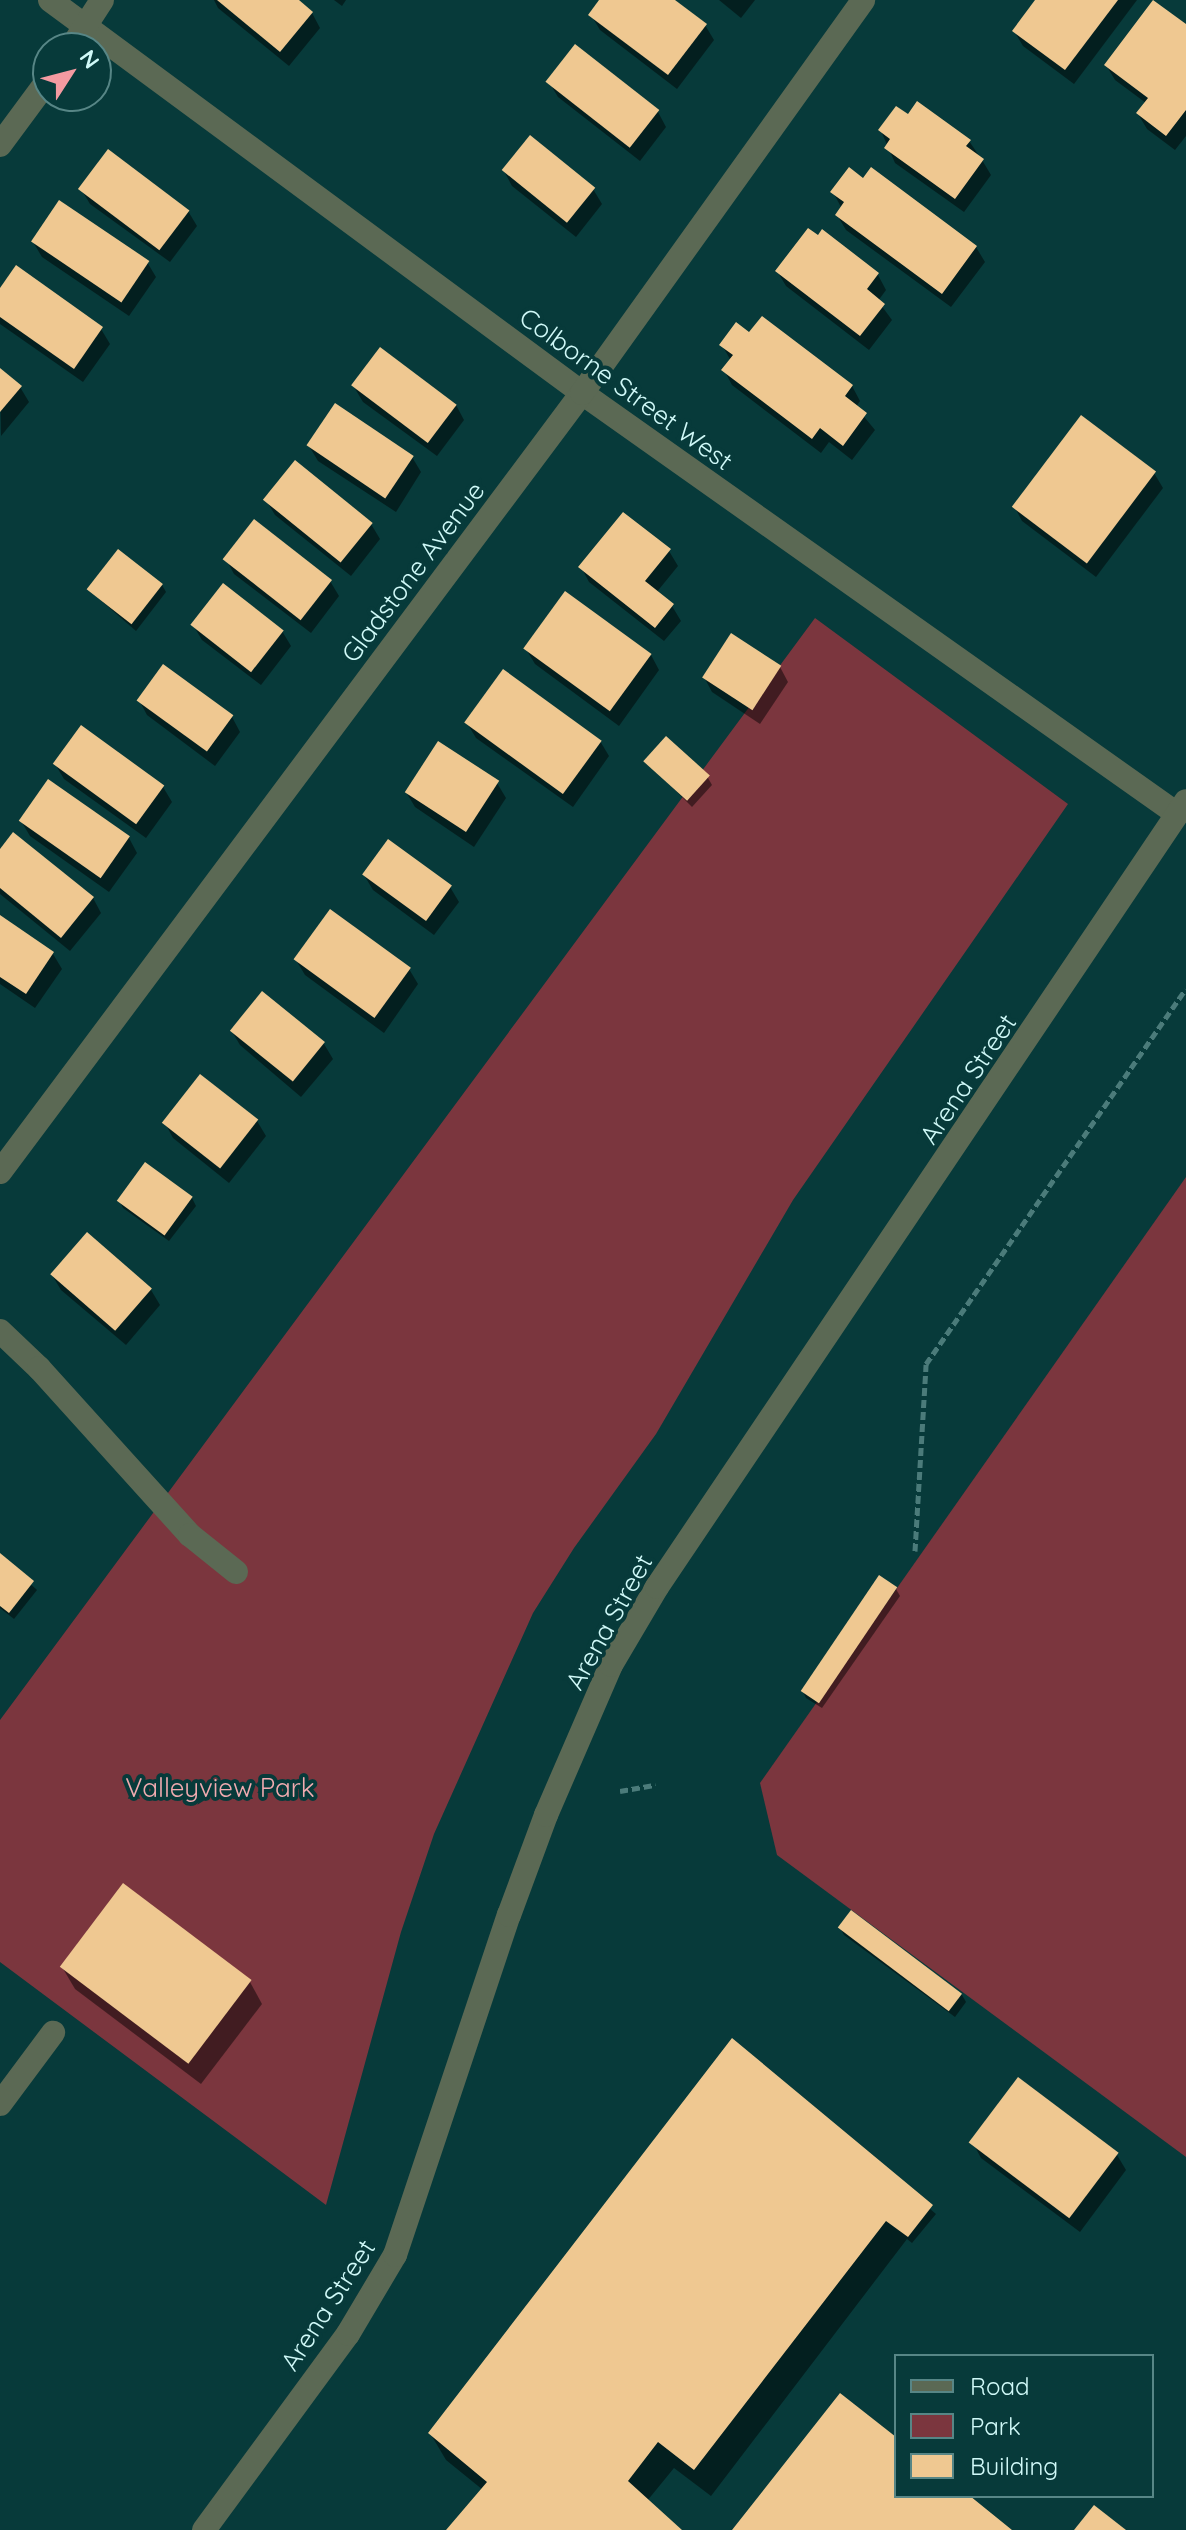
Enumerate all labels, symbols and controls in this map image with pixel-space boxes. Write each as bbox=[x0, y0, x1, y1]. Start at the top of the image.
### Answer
north arrow bbox=[32, 32, 112, 112]
text: N bbox=[74, 44, 106, 74]
street label: Colborne Street West bbox=[513, 301, 739, 477]
street label: Gladstone Avenue bbox=[335, 476, 491, 668]
street label: Arena Street bbox=[913, 1008, 1023, 1150]
street label: Arena Street bbox=[559, 1549, 659, 1695]
park label: Valleyview Park bbox=[125, 1772, 315, 1804]
street label: Arena Street bbox=[274, 2234, 382, 2376]
legend bbox=[894, 2354, 1154, 2498]
text: Road bbox=[970, 2371, 1030, 2401]
text: Park bbox=[970, 2411, 1021, 2441]
text: Building bbox=[970, 2451, 1058, 2481]

